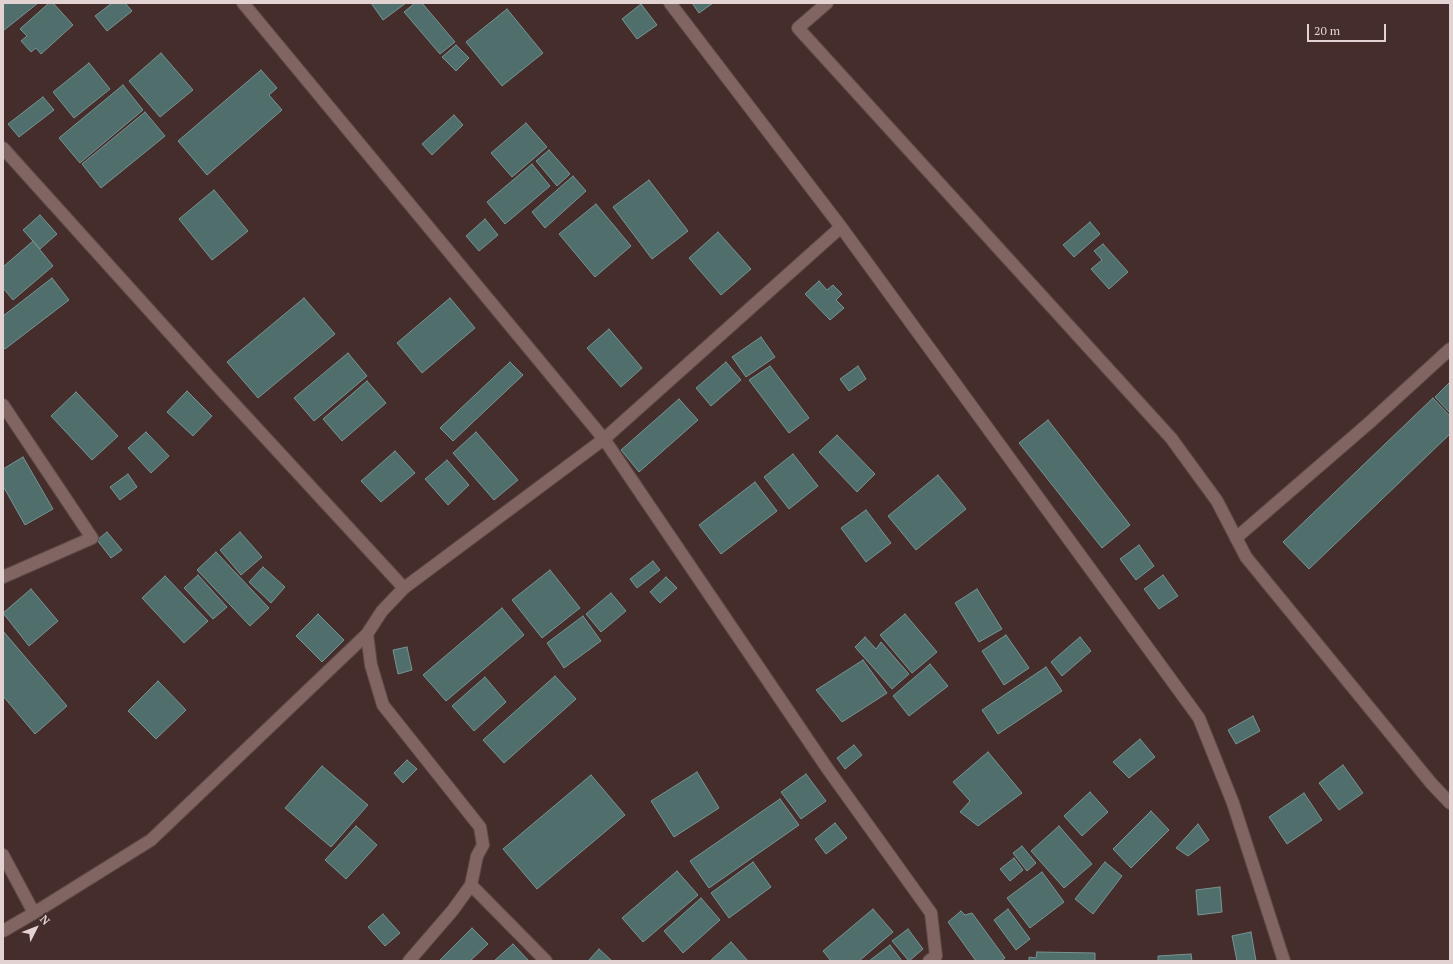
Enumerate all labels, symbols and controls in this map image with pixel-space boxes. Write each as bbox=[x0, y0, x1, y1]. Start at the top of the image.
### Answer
scale bar bbox=[1309, 16, 1388, 42]
text: 20 m bbox=[1314, 23, 1340, 38]
north arrow bbox=[16, 908, 56, 948]
text: N bbox=[37, 912, 53, 928]

